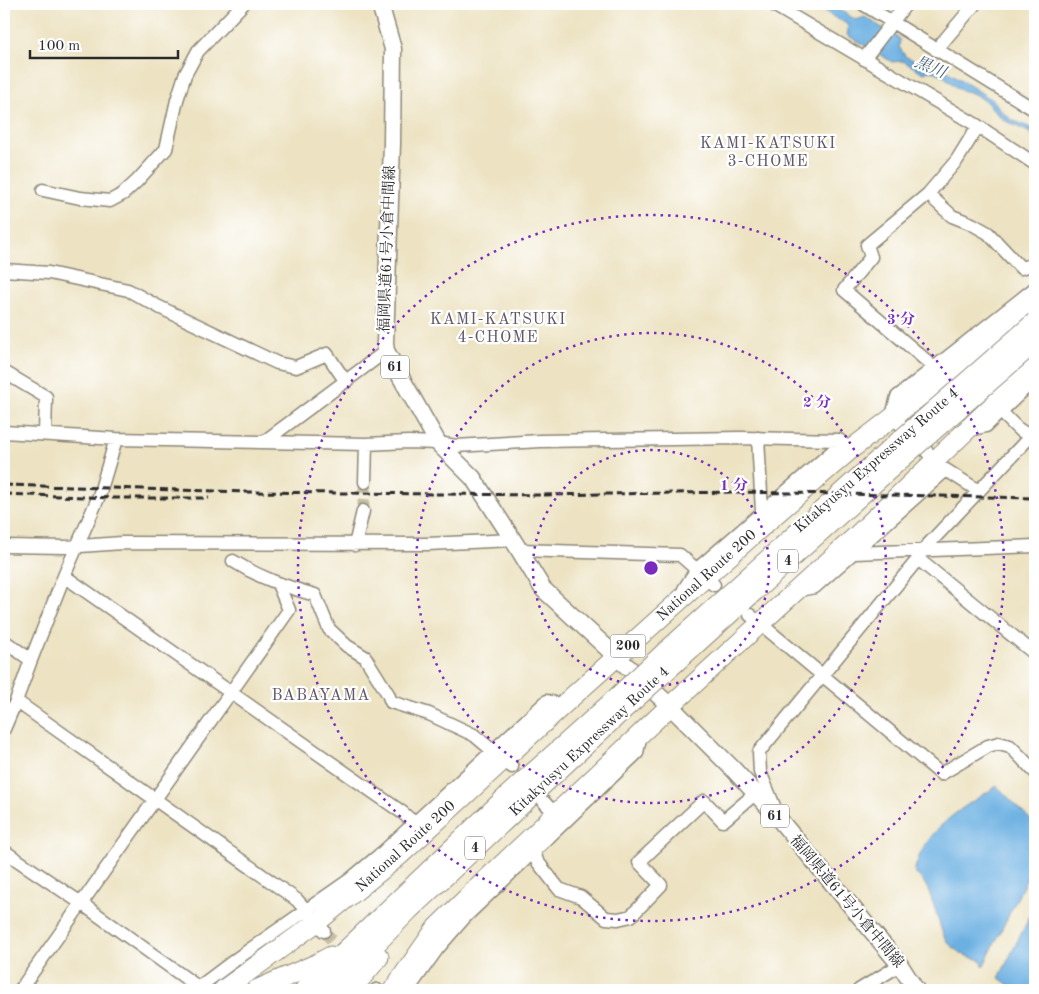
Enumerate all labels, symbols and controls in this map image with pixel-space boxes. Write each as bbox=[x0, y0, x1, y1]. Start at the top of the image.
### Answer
scale bar bbox=[30, 28, 178, 60]
text: 100 m bbox=[38, 39, 80, 54]
water label: 黒川 bbox=[912, 53, 950, 82]
district label: KAMI-KATSUKI 3-CHOME bbox=[700, 136, 836, 170]
street label: 福岡県道61号小倉中間線 bbox=[376, 165, 398, 333]
text: 3 分 bbox=[887, 311, 915, 328]
district label: KAMI-KATSUKI 4-CHOME bbox=[430, 312, 566, 346]
road number: 61 bbox=[381, 356, 409, 378]
street label: Kitakyusyu Expressway Route 4 bbox=[792, 386, 962, 536]
text: 2 分 bbox=[803, 394, 831, 411]
text: 1 分 bbox=[720, 477, 748, 494]
street label: National Route 200 bbox=[654, 528, 760, 624]
road number: 4 bbox=[778, 550, 798, 572]
centre of rings bbox=[642, 559, 660, 577]
road number: 200 bbox=[610, 634, 646, 658]
street label: Kitakyusyu Expressway Route 4 bbox=[507, 664, 673, 820]
district label: BABAYAMA bbox=[271, 688, 371, 704]
street label: National Route 200 bbox=[353, 799, 459, 895]
road number: 61 bbox=[761, 804, 789, 828]
street label: 福岡県道61号小倉中間線 bbox=[786, 832, 907, 971]
road number: 4 bbox=[465, 836, 485, 860]

